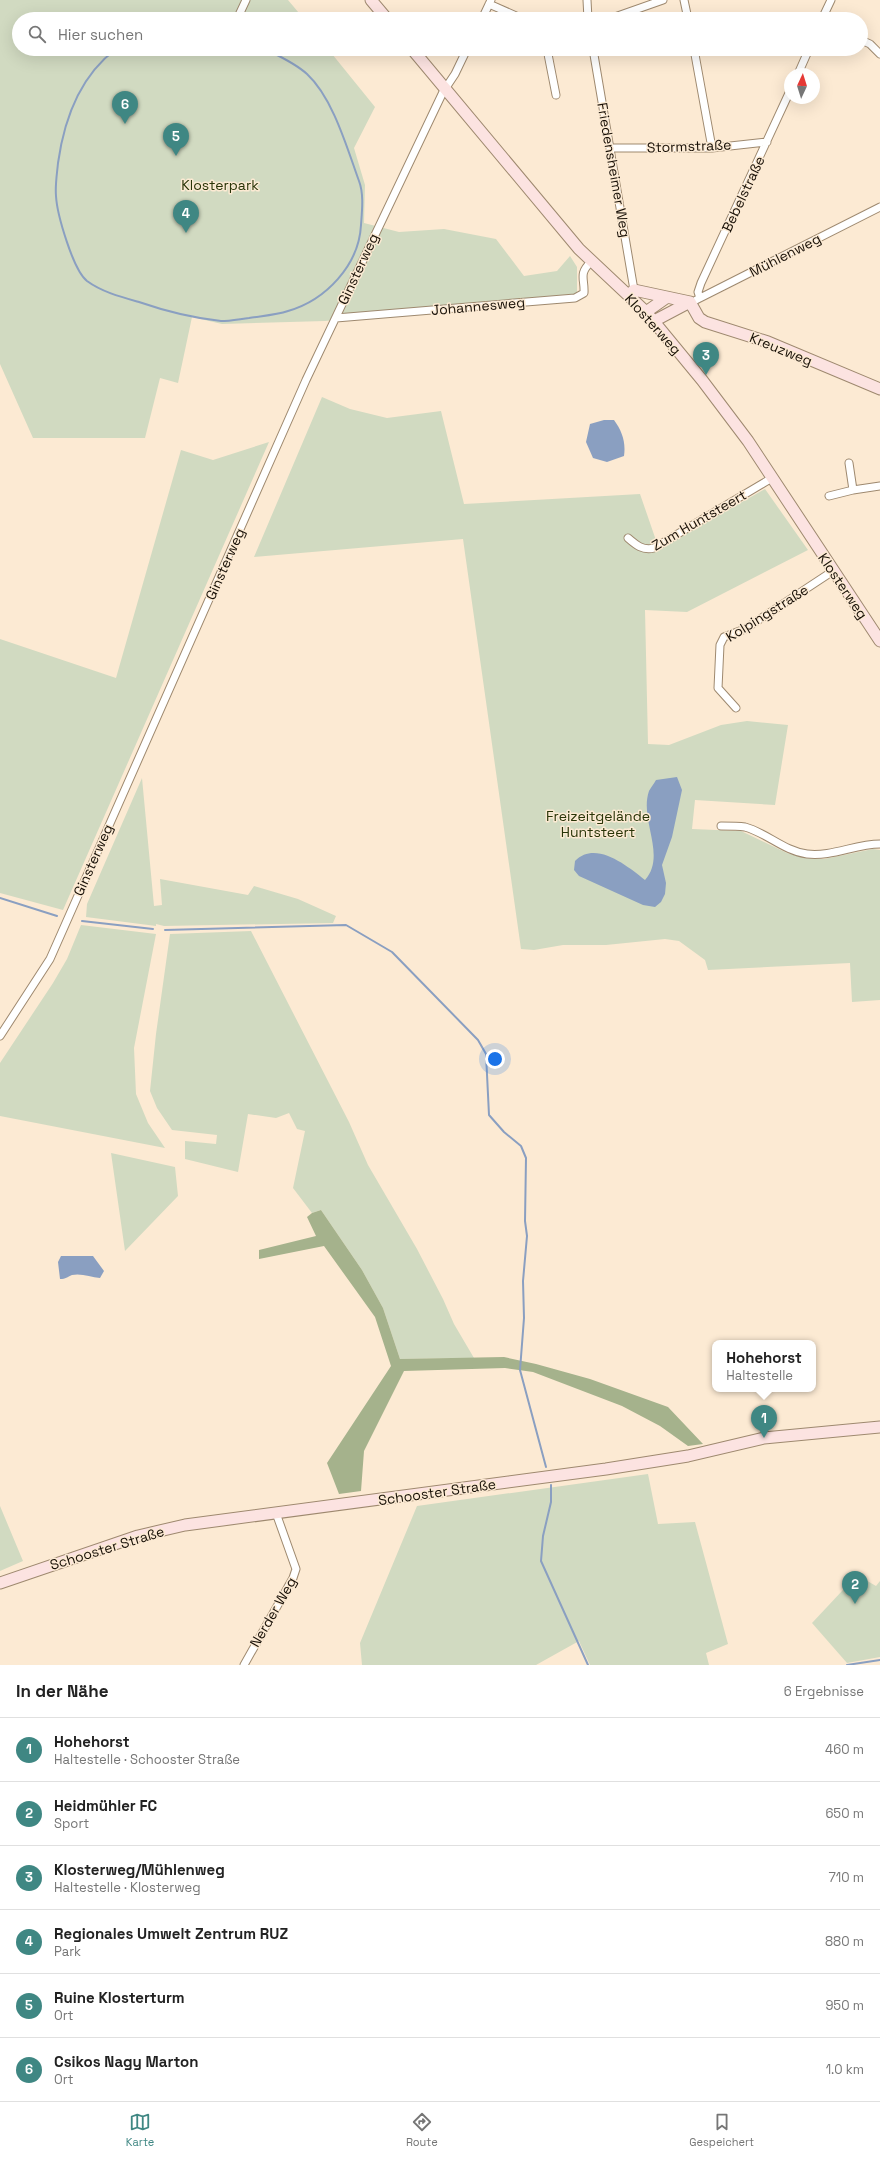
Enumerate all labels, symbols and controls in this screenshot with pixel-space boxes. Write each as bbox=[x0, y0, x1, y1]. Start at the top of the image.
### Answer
search box bbox=[12, 12, 868, 56]
icon: search bbox=[26, 23, 48, 45]
text: Hier suchen bbox=[58, 25, 143, 44]
north arrow bbox=[784, 68, 820, 104]
pin: 6 bbox=[112, 91, 138, 124]
street label: Friedensheimer Weg bbox=[593, 101, 635, 239]
pin: 5 bbox=[163, 123, 189, 156]
street label: Stormstraße bbox=[646, 136, 732, 156]
street label: Bebelstraße bbox=[717, 153, 769, 235]
park label: Klosterpark bbox=[181, 176, 259, 194]
pin: 4 bbox=[173, 200, 199, 233]
street label: Mühlenweg bbox=[746, 229, 824, 281]
street label: Ginsterweg bbox=[334, 230, 382, 308]
street label: Klosterweg bbox=[621, 290, 685, 358]
street label: Johannesweg bbox=[430, 293, 526, 319]
street label: Kreuzweg bbox=[747, 328, 815, 370]
pin: 3 bbox=[693, 342, 719, 375]
street label: Zum Huntsteert bbox=[648, 486, 750, 554]
street label: Ginsterweg bbox=[201, 525, 249, 603]
street label: Klosterweg bbox=[814, 549, 872, 623]
street label: Kolpingstraße bbox=[722, 580, 812, 646]
park label: Freizeitgelände Huntsteert bbox=[546, 807, 650, 841]
street label: Ginsterweg bbox=[69, 821, 117, 899]
your location bbox=[485, 1049, 505, 1069]
popup bbox=[712, 1340, 816, 1392]
text: Hohehorst bbox=[726, 1348, 802, 1367]
text: Haltestelle bbox=[726, 1367, 793, 1384]
pin: 1 bbox=[751, 1405, 777, 1438]
street label: Schooster Straße bbox=[377, 1475, 497, 1509]
street label: Schooster Straße bbox=[48, 1522, 166, 1574]
pin: 2 bbox=[842, 1571, 868, 1604]
street label: Nerder Weg bbox=[246, 1574, 300, 1650]
text: In der Nähe bbox=[16, 1680, 108, 1702]
text: 6 Ergebnisse bbox=[784, 1683, 864, 1700]
text: Hohehorst bbox=[54, 1732, 130, 1751]
text: 1 bbox=[26, 1741, 32, 1758]
text: 460 m bbox=[825, 1741, 864, 1758]
text: Haltestelle · Schooster Straße bbox=[54, 1751, 240, 1768]
text: Heidmühler FC bbox=[54, 1796, 157, 1815]
text: 2 bbox=[25, 1805, 33, 1822]
text: 650 m bbox=[825, 1805, 864, 1822]
text: Sport bbox=[54, 1815, 89, 1832]
text: Klosterweg/Mühlenweg bbox=[54, 1860, 225, 1879]
text: 3 bbox=[25, 1869, 33, 1886]
text: 710 m bbox=[829, 1869, 864, 1886]
text: Haltestelle · Klosterweg bbox=[54, 1879, 200, 1896]
text: Regionales Umwelt Zentrum RUZ bbox=[54, 1924, 288, 1943]
text: 4 bbox=[25, 1933, 33, 1950]
text: 880 m bbox=[825, 1933, 864, 1950]
text: Park bbox=[54, 1943, 81, 1960]
text: Ruine Klosterturm bbox=[54, 1988, 185, 2007]
text: 5 bbox=[25, 1997, 33, 2014]
text: 950 m bbox=[825, 1997, 864, 2014]
text: Ort bbox=[54, 2007, 74, 2024]
text: Csikos Nagy Marton bbox=[54, 2052, 198, 2071]
text: 6 bbox=[25, 2061, 33, 2078]
text: 1.0 km bbox=[826, 2061, 864, 2078]
text: Ort bbox=[54, 2071, 74, 2088]
tab: Karte bbox=[126, 2111, 154, 2149]
tab: Route bbox=[406, 2111, 438, 2149]
tab: Gespeichert bbox=[689, 2111, 754, 2149]

